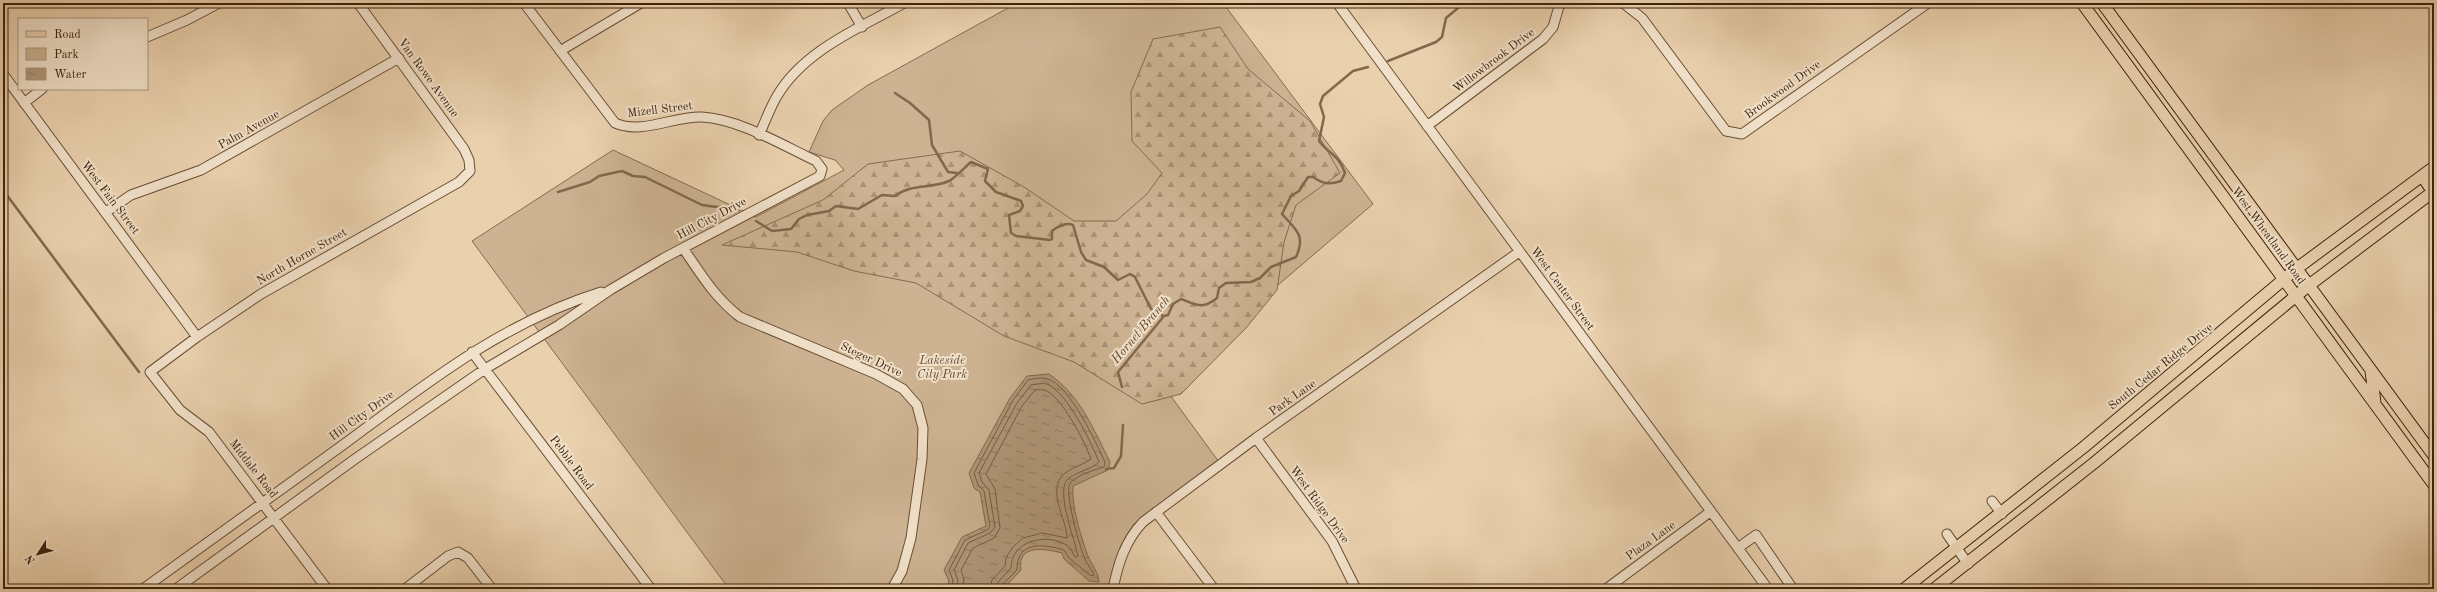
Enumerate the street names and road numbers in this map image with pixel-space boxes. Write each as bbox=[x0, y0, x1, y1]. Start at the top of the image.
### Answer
street label: Willowbrook Drive bbox=[1451, 26, 1537, 95]
street label: Van Rowe Avenue bbox=[395, 36, 461, 120]
street label: Brookwood Drive bbox=[1743, 58, 1823, 121]
street label: Mizell Street bbox=[627, 100, 693, 120]
street label: Palm Avenue bbox=[216, 108, 282, 152]
street label: West Fain Street bbox=[79, 159, 141, 237]
street label: West Wheatland Road bbox=[2229, 185, 2307, 287]
street label: Hill City Drive bbox=[675, 196, 749, 242]
street label: North Horne Street bbox=[255, 226, 349, 288]
street label: West Center Street bbox=[1528, 245, 1596, 333]
street label: South Cedar Ridge Drive bbox=[2107, 321, 2216, 413]
street label: Steger Drive bbox=[838, 341, 904, 380]
street label: Park Lane bbox=[1267, 377, 1319, 418]
street label: Hill City Drive bbox=[328, 388, 397, 443]
street label: Pebble Road bbox=[547, 434, 595, 492]
street label: Middale Road bbox=[227, 437, 279, 501]
street label: West Ridge Drive bbox=[1287, 464, 1351, 546]
street label: Plaza Lane bbox=[1624, 519, 1678, 563]

